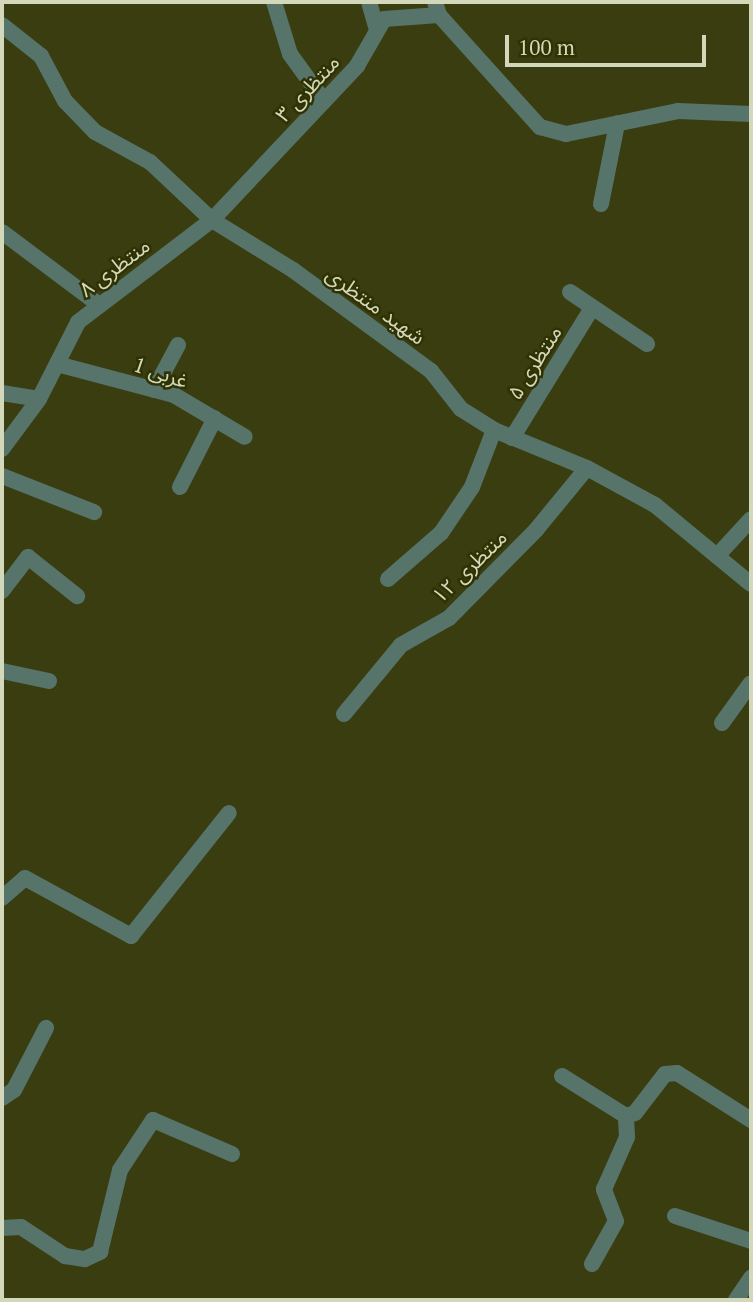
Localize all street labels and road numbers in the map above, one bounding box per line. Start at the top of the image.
street label: منتظری ۳ [270,49,344,127]
street label: منتظری ۸ [74,232,154,302]
street label: شهید منتظری [321,261,431,349]
street label: منتظری ۵ [501,320,567,404]
street label: غربی 1 [131,351,191,393]
street label: منتظری ۱۲ [426,524,512,608]

